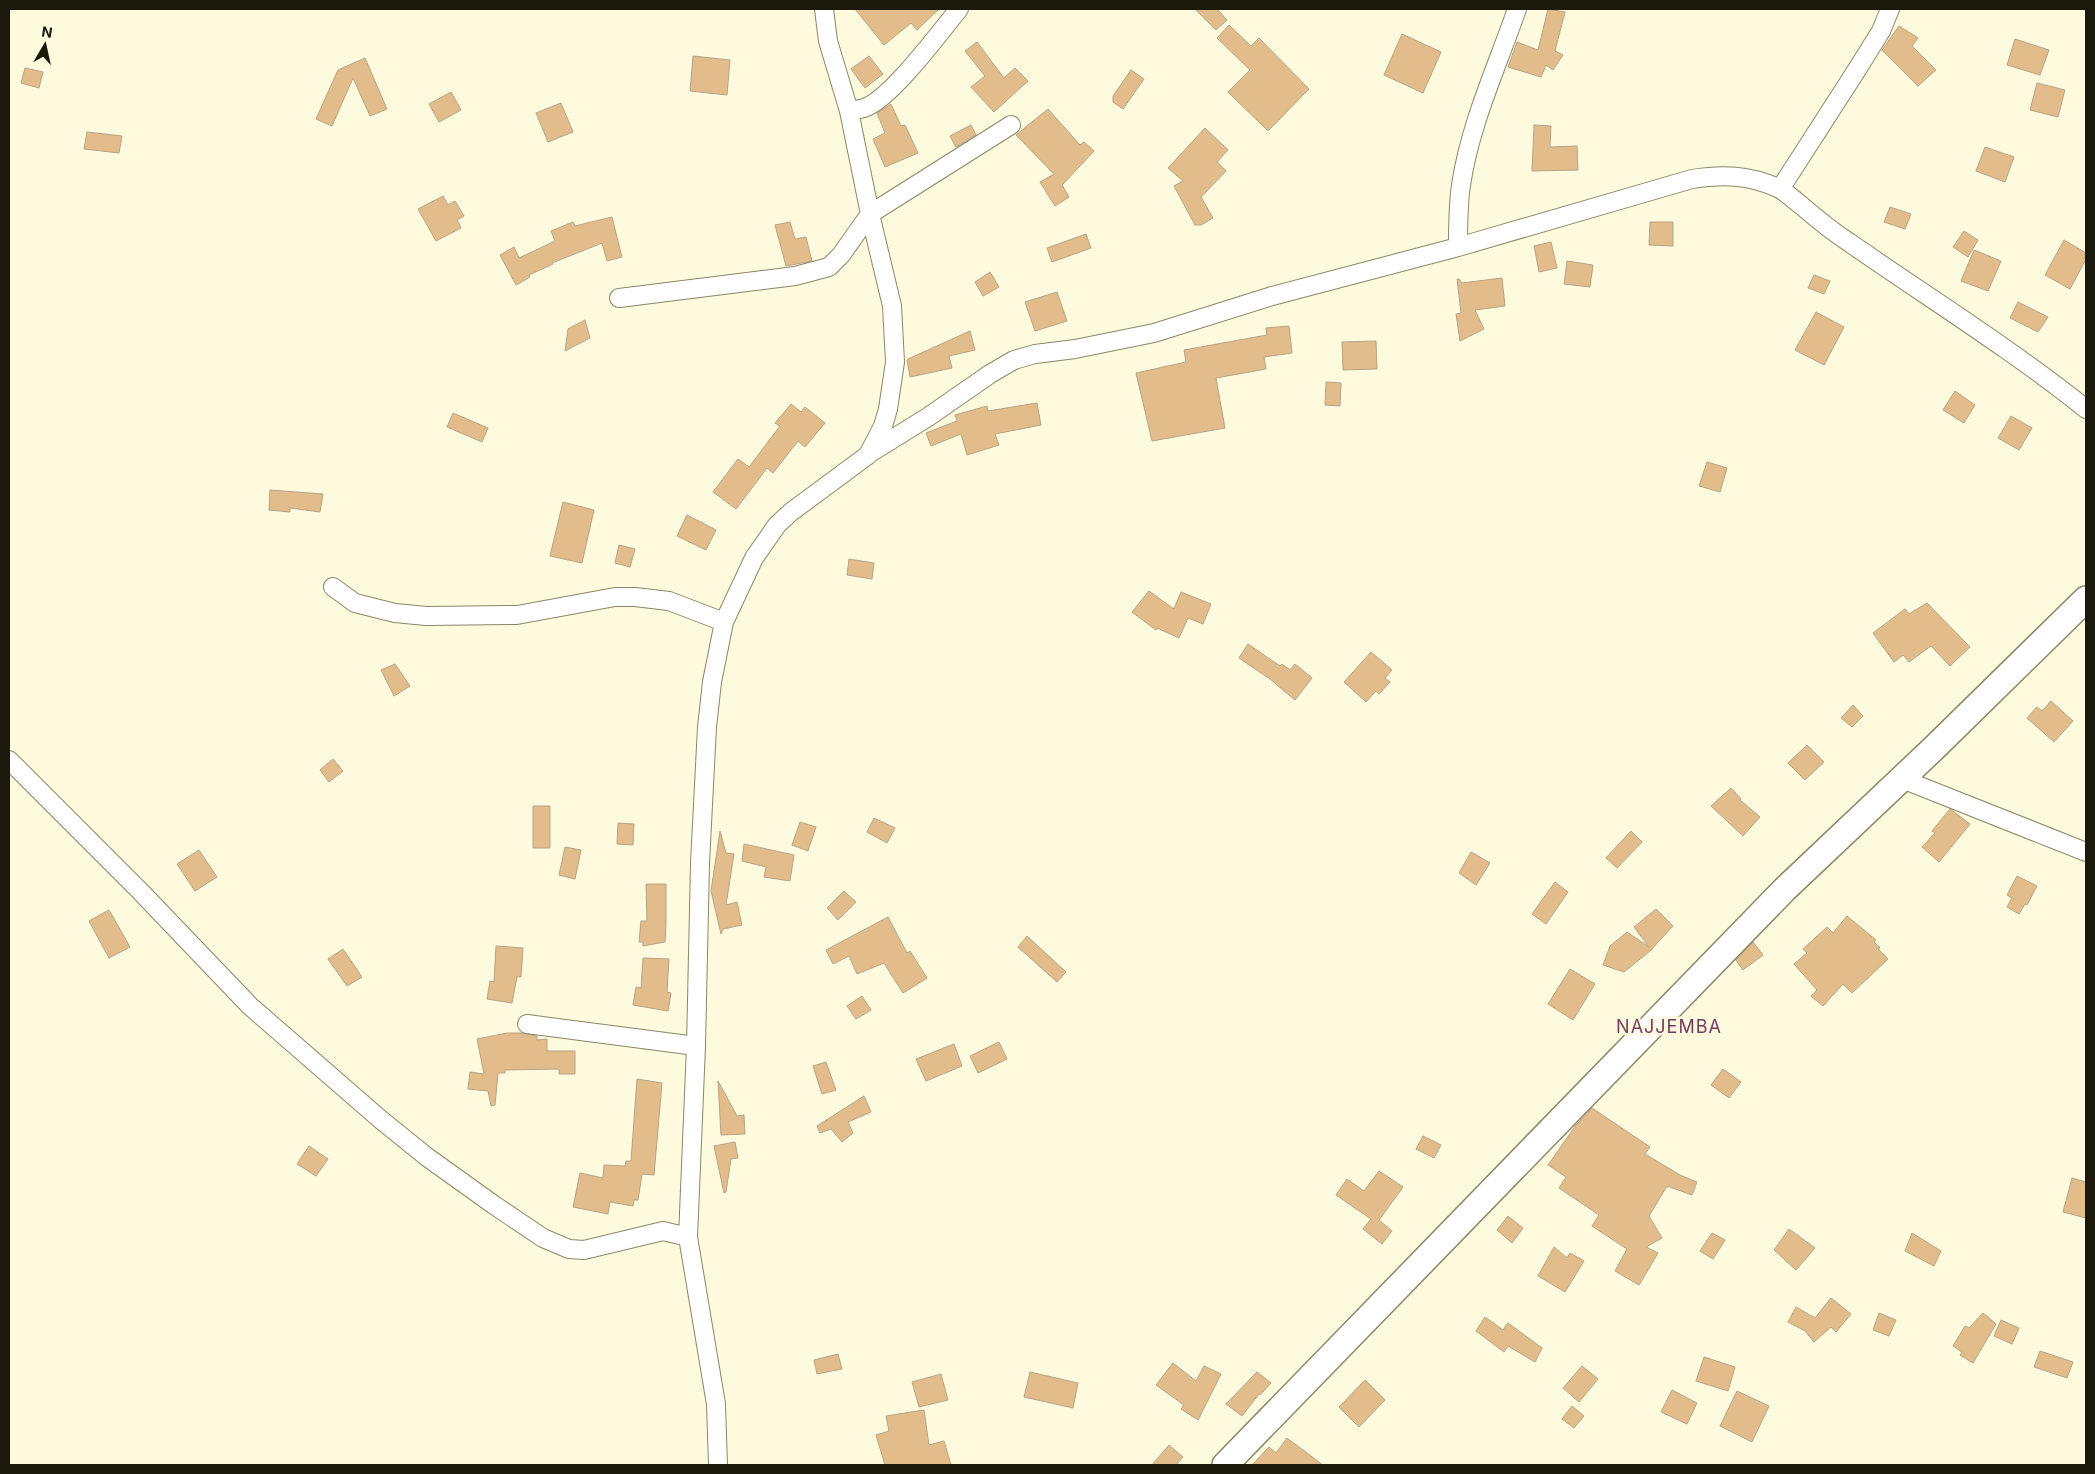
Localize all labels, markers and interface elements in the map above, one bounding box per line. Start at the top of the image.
north arrow [20,20,70,70]
text: N [41,22,54,41]
district label: NAJJEMBA [1616,1016,1722,1037]

